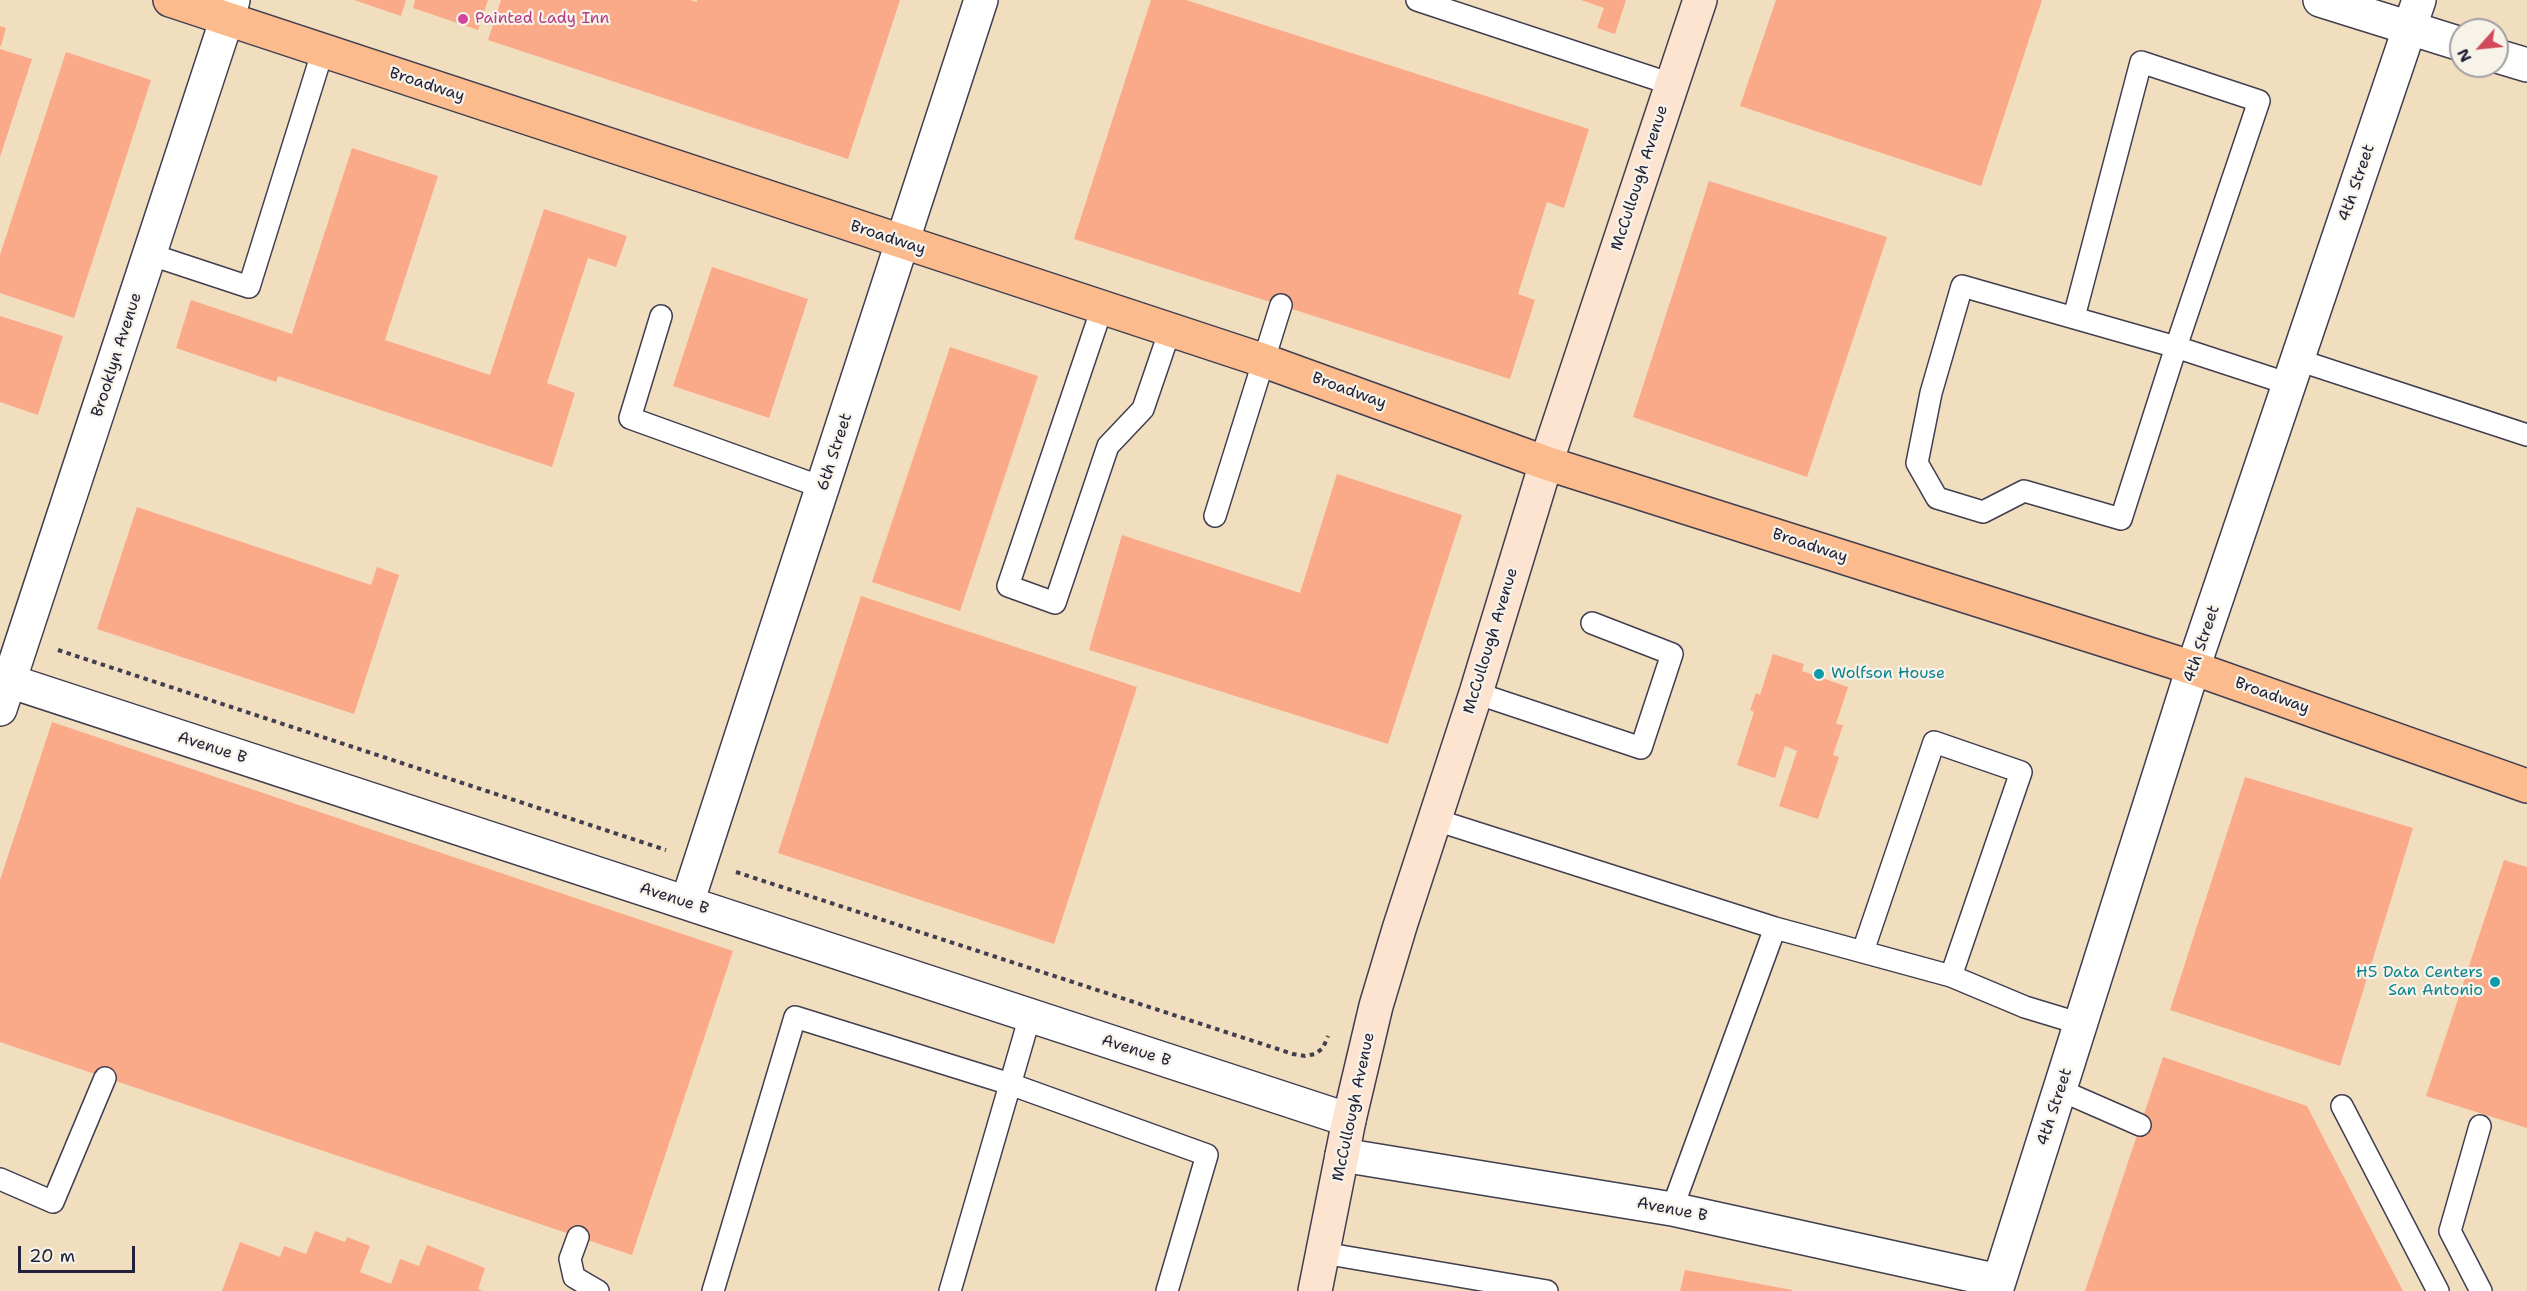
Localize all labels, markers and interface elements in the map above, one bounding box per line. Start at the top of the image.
place label: Painted Lady Inn [475,9,609,29]
marker: Painted Lady Inn [456,12,470,26]
north arrow [2449,18,2509,78]
text: N [2452,45,2477,66]
street label: Broadway [387,64,467,106]
street label: McCullough Avenue [1607,103,1673,253]
street label: 4th Street [2335,142,2379,224]
street label: Broadway [848,217,928,259]
street label: Brooklyn Avenue [88,290,146,420]
street label: Broadway [1309,369,1389,413]
street label: 6th Street [813,411,857,493]
street label: Broadway [1770,525,1850,567]
street label: McCullough Avenue [1460,566,1522,716]
street label: 4th Street [2180,603,2224,685]
place label: Wolfson House [1831,664,1945,684]
marker: Wolfson House [1812,667,1826,681]
street label: Broadway [2232,674,2312,718]
street label: Avenue B [175,728,249,768]
street label: Avenue B [637,879,711,919]
place label: H5 Data Centers San Antonio [2356,963,2483,1001]
marker: H5 Data Centers San Antonio [2488,975,2502,989]
street label: Avenue B [1099,1031,1173,1071]
street label: McCullough Avenue [1329,1031,1379,1183]
street label: 4th Street [2033,1066,2077,1148]
street label: Avenue B [1635,1194,1709,1226]
scale bar [21,1234,138,1272]
text: 20 m [29,1244,75,1268]

